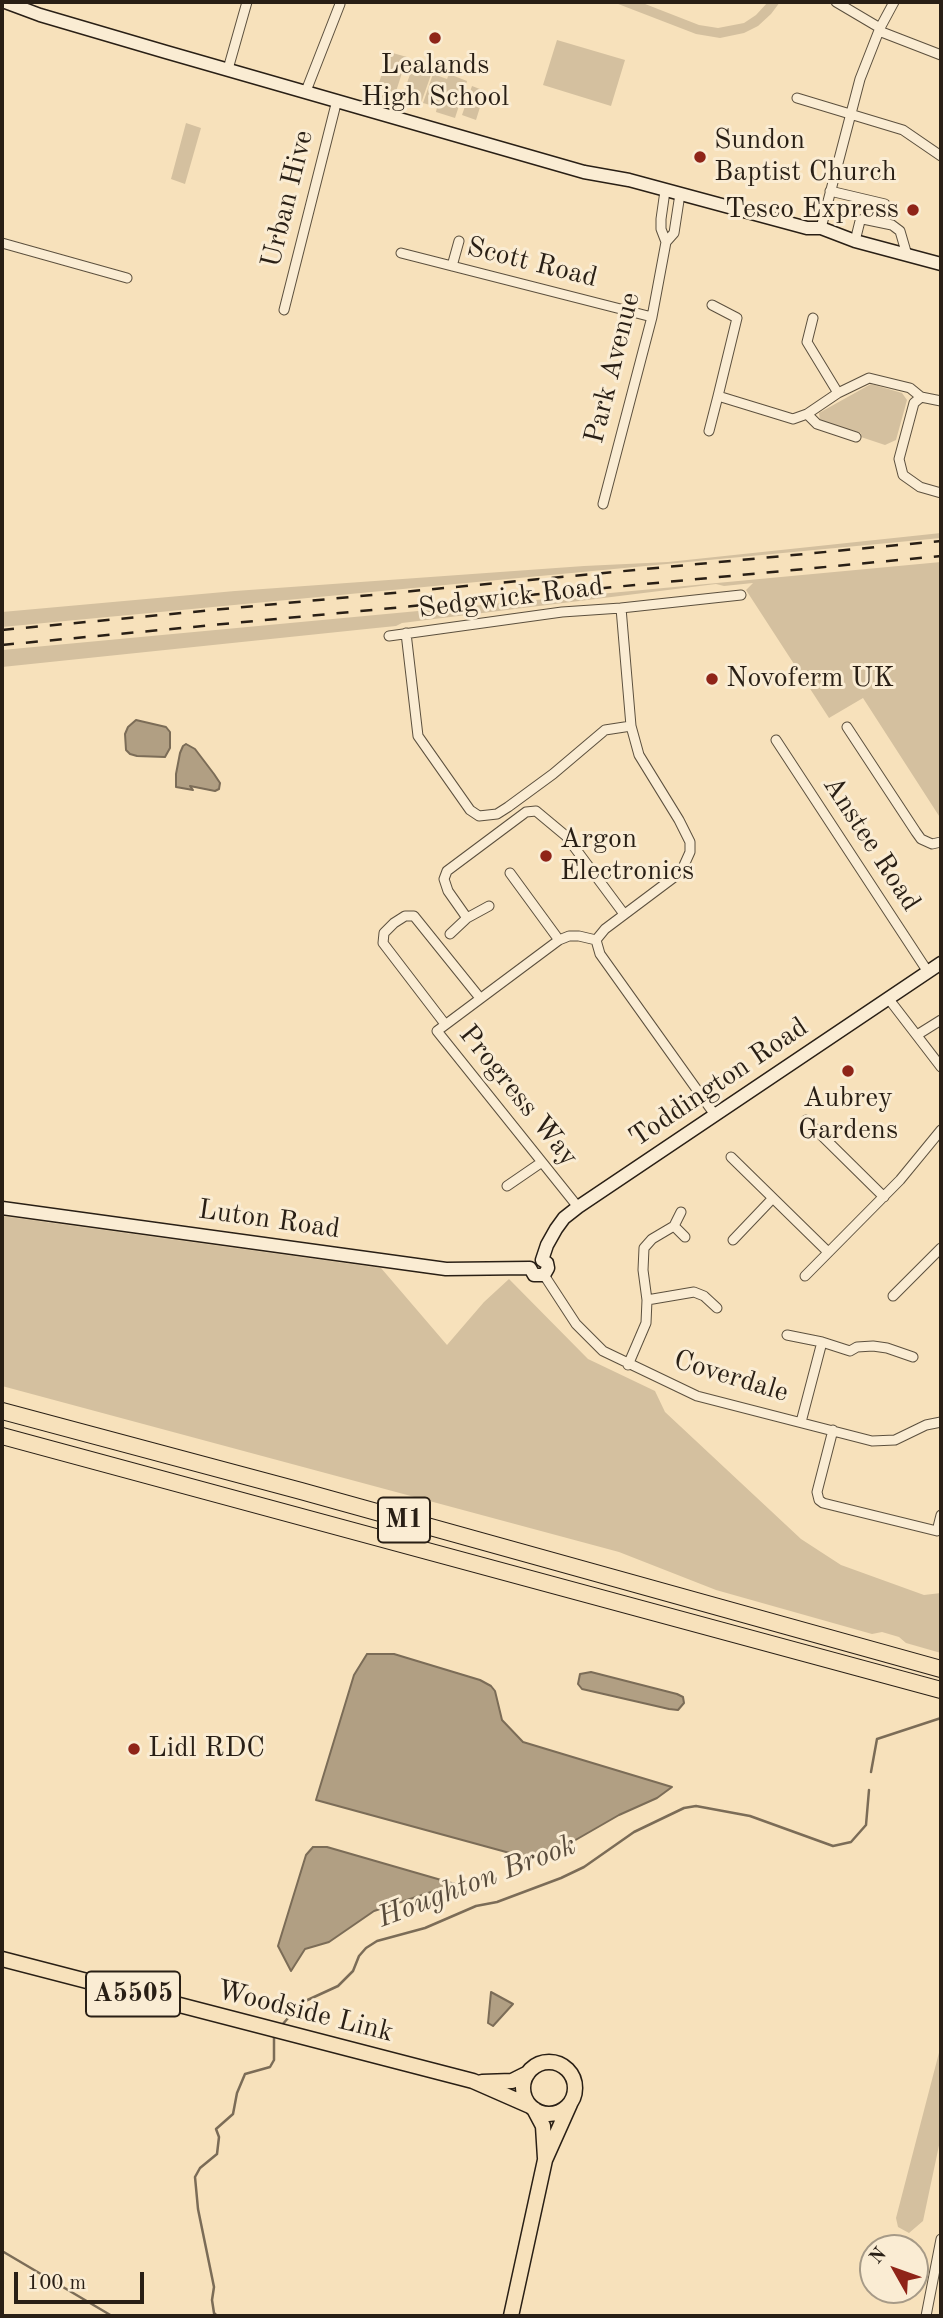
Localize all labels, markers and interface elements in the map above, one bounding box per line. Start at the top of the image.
marker: Lealands High School [427,30,443,46]
place label: Lealands High School [361,49,509,115]
place label: Sundon Baptist Church [714,124,897,190]
street label: Urban Hive [255,127,321,271]
marker: Sundon Baptist Church [692,149,708,165]
place label: Tesco Express [725,193,899,227]
marker: Tesco Express [905,202,921,218]
street label: Scott Road [463,231,601,295]
street label: Park Avenue [578,289,648,447]
street label: Sedgwick Road [417,570,605,626]
place label: Novoferm UK [726,662,894,696]
marker: Novoferm UK [704,671,720,687]
street label: Anstee Road [815,770,927,918]
place label: Argon Electronics [560,823,694,889]
marker: Argon Electronics [538,848,554,864]
street label: Toddington Road [623,1011,815,1155]
street label: Progress Way [451,1019,585,1173]
marker: Aubrey Gardens [840,1063,856,1079]
place label: Aubrey Gardens [798,1082,898,1148]
street label: Luton Road [196,1193,342,1247]
street label: Coverdale [670,1344,792,1410]
road number: M1 [378,1498,430,1542]
place label: Lidl RDC [148,1732,265,1766]
marker: Lidl RDC [126,1741,142,1757]
water label: Houghton Brook [373,1828,581,1936]
road number: A5505 [86,1971,180,2016]
street label: Woodside Link [213,1974,397,2050]
north arrow [859,2234,929,2304]
text: N [867,2245,891,2268]
scale bar [18,2258,147,2302]
text: 100 m [27,2273,86,2294]

